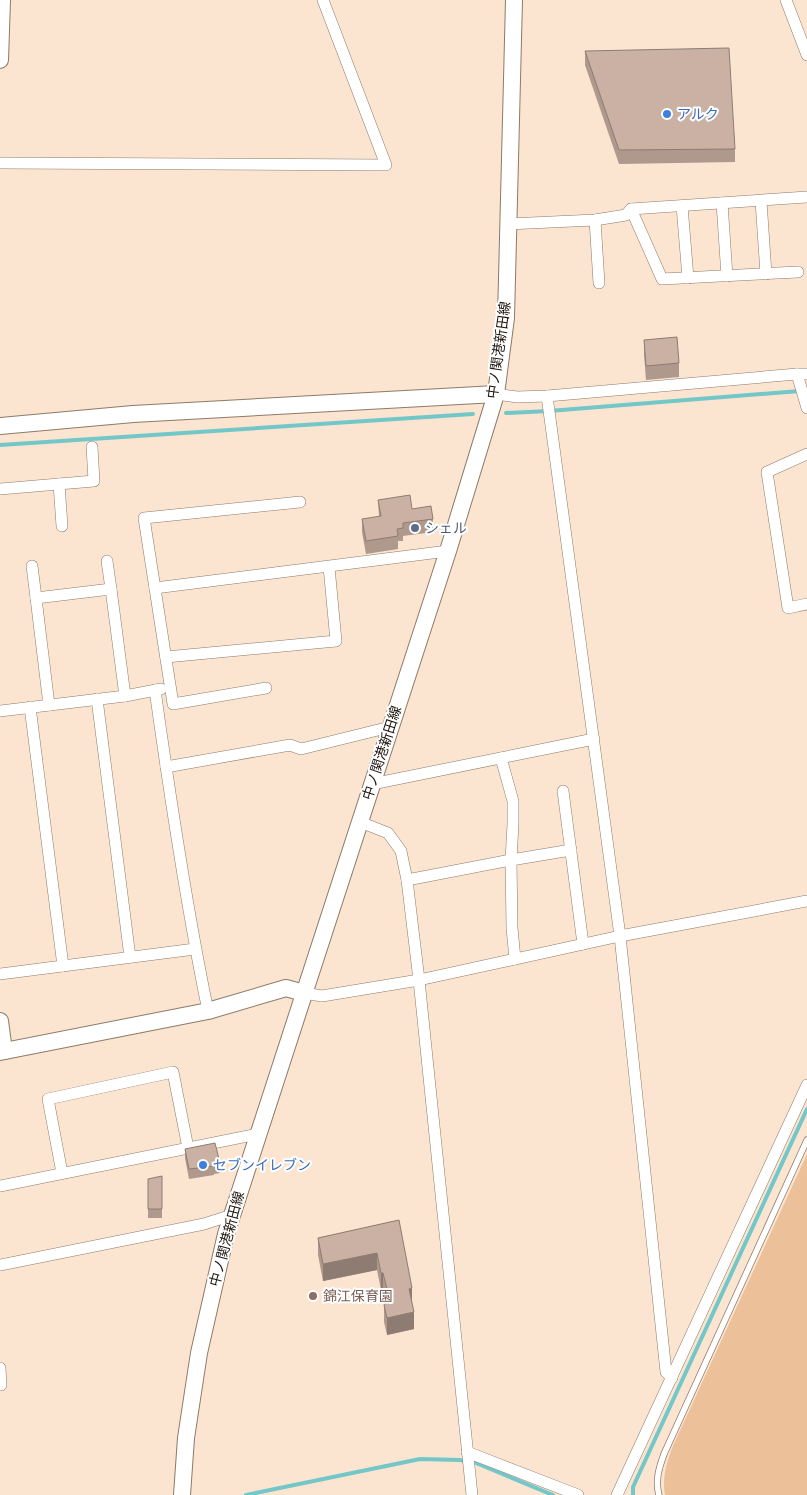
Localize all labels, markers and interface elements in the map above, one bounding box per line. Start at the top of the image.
place label: アルク [677,106,719,123]
marker: アルク [661,108,673,120]
street label: 中ノ関港新田線 [484,300,514,400]
place label: シェル [425,520,467,537]
marker: シェル [409,522,421,534]
street label: 中ノ関港新田線 [359,704,405,802]
place label: セブンイレブン [213,1157,311,1174]
marker: セブンイレブン [197,1159,209,1171]
street label: 中ノ関港新田線 [206,1189,248,1289]
place label: 錦江保育園 [323,1288,393,1305]
marker: 錦江保育園 [307,1290,319,1302]

